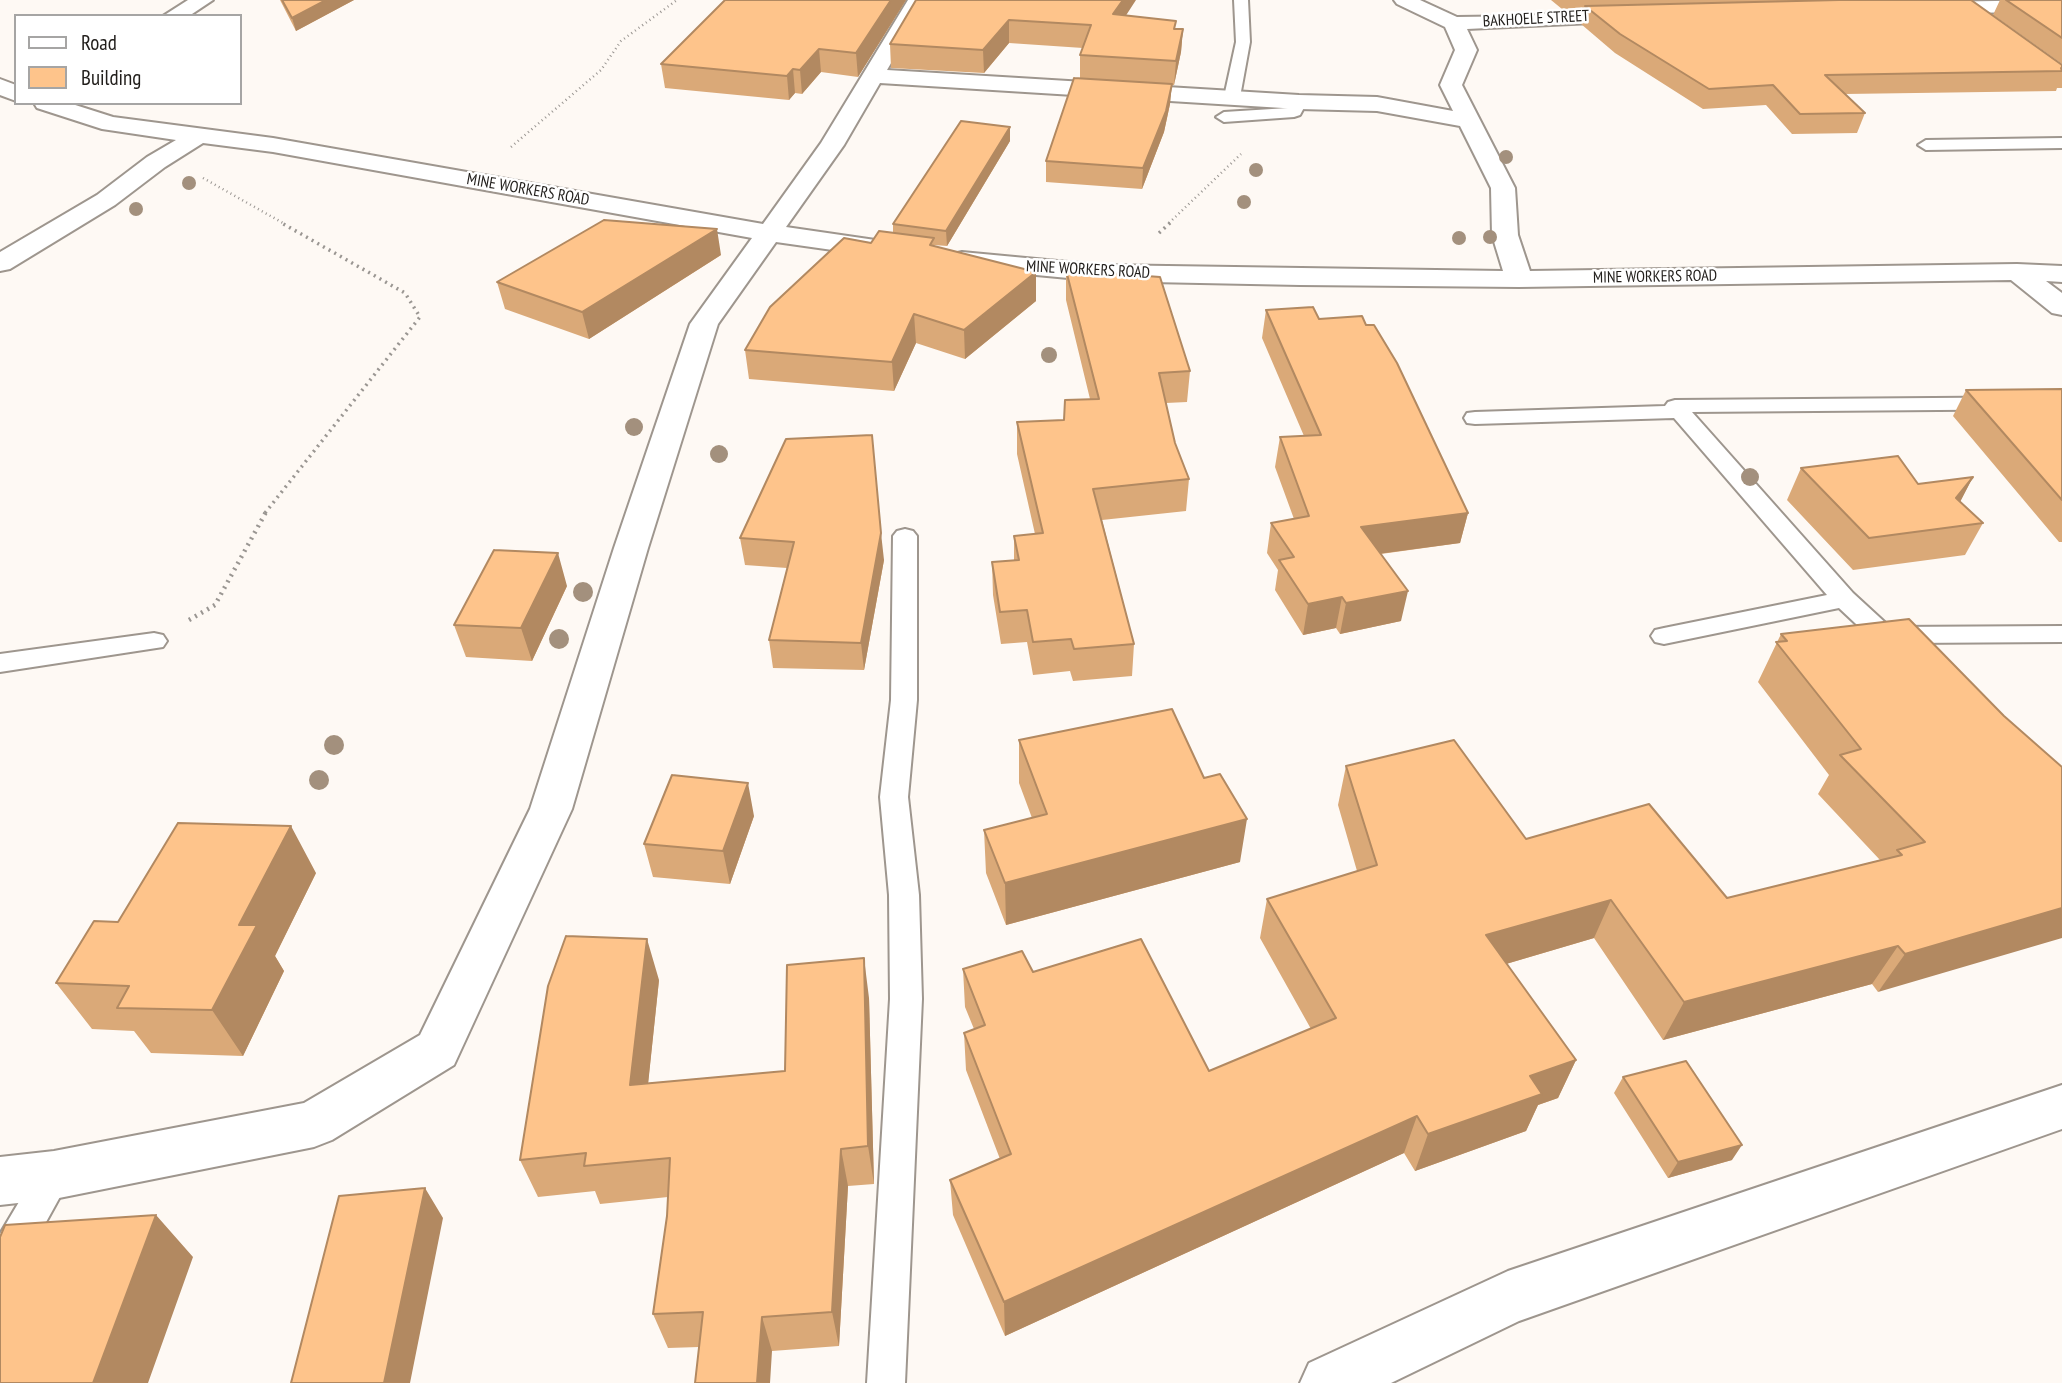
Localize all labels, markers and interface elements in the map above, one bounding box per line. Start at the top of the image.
street label: BAKHOELE STREET [1482,7,1590,31]
legend [14,14,242,105]
text: Road [81,29,117,56]
text: Building [81,64,141,91]
street label: MINE WORKERS ROAD [465,170,591,210]
street label: MINE WORKERS ROAD [1026,257,1150,283]
street label: MINE WORKERS ROAD [1593,266,1717,288]

